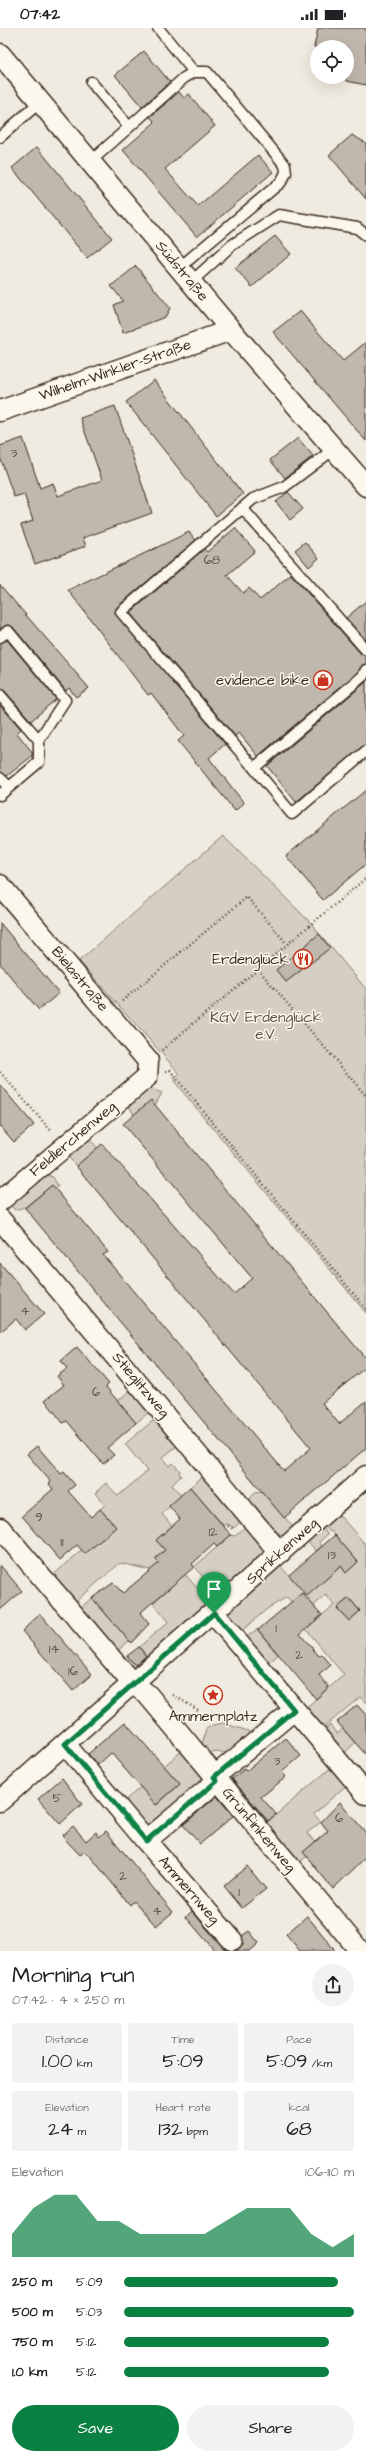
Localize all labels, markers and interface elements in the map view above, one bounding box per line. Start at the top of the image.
text: 07:42 [20,4,60,25]
map controls [310,40,354,84]
button: locate [310,40,354,84]
street label: Südstraße [150,236,214,306]
street label: Wilhelm-Winkler-Straße [36,334,194,406]
house number: 3 [11,444,18,462]
house number: 68 [204,551,221,569]
shop icon: evidence bike [312,669,334,691]
place label: evidence bike [216,670,309,691]
street label: Bielastraße [46,942,114,1016]
restaurant icon: Erdenglück [292,948,314,970]
place label: Erdenglück [212,949,289,971]
park label: KGV Erdenglück e.V. [210,1007,322,1045]
street label: Feldlerchenweg [25,1096,122,1182]
house number: 4 [21,1302,30,1320]
street label: Stieglitzweg [107,1348,175,1423]
house number: 6 [92,1383,100,1401]
house number: 9 [35,1508,43,1526]
street label: Sprikkenweg [241,1513,324,1590]
house number: 12 [208,1523,218,1541]
house number: 11 [60,1533,64,1551]
house number: 13 [328,1546,337,1564]
pin [197,1572,231,1613]
icon: arrive [203,1578,225,1600]
house number: 1 [275,1619,277,1637]
house number: 14 [49,1640,59,1658]
house number: 2 [295,1646,303,1664]
house number: 16 [68,1662,78,1680]
place icon: Ammernplatz [202,1684,224,1706]
place label: Ammernplatz [169,1706,258,1727]
house number: 3 [274,1752,281,1770]
street label: Grünfinkenweg [216,1783,301,1878]
house number: 5 [52,1789,62,1807]
house number: 6 [335,1809,343,1827]
street label: Ammernweg [152,1851,225,1930]
house number: 2 [119,1867,127,1885]
house number: 1 [238,1883,240,1901]
house number: 4 [153,1902,162,1920]
text: Morning run [12,1960,135,1991]
button: share [312,1964,354,2006]
text: 07:42 · 4 × 250 m [12,1991,124,2009]
text: Distance [46,2032,88,2047]
text: Time [171,2032,195,2047]
text: Pace [286,2032,312,2047]
text: 1.00 [42,2047,72,2075]
text: 5:09 [162,2047,204,2075]
text: 5:09 [266,2047,307,2075]
text: km [72,2056,92,2071]
text: /km [307,2056,332,2071]
text: Elevation [45,2100,89,2115]
text: Heart rate [155,2100,211,2115]
text: kcal [288,2100,310,2115]
text: 24 [48,2115,73,2143]
text: 132 [158,2115,182,2143]
text: 68 [286,2115,312,2143]
text: m [73,2124,86,2139]
text: bpm [182,2124,208,2139]
text: Elevation [12,2163,63,2181]
text: 106–110 m [305,2163,354,2181]
text: 250 m [12,2273,52,2291]
text: 5:09 [76,2273,103,2291]
text: 500 m [12,2303,53,2321]
text: 5:03 [76,2303,102,2321]
text: 750 m [12,2333,53,2351]
text: 5:12 [76,2333,96,2351]
text: 1.0 km [12,2363,47,2381]
text: 5:12 [76,2363,96,2381]
button: Save [12,2405,179,2451]
button: Share [187,2405,354,2451]

